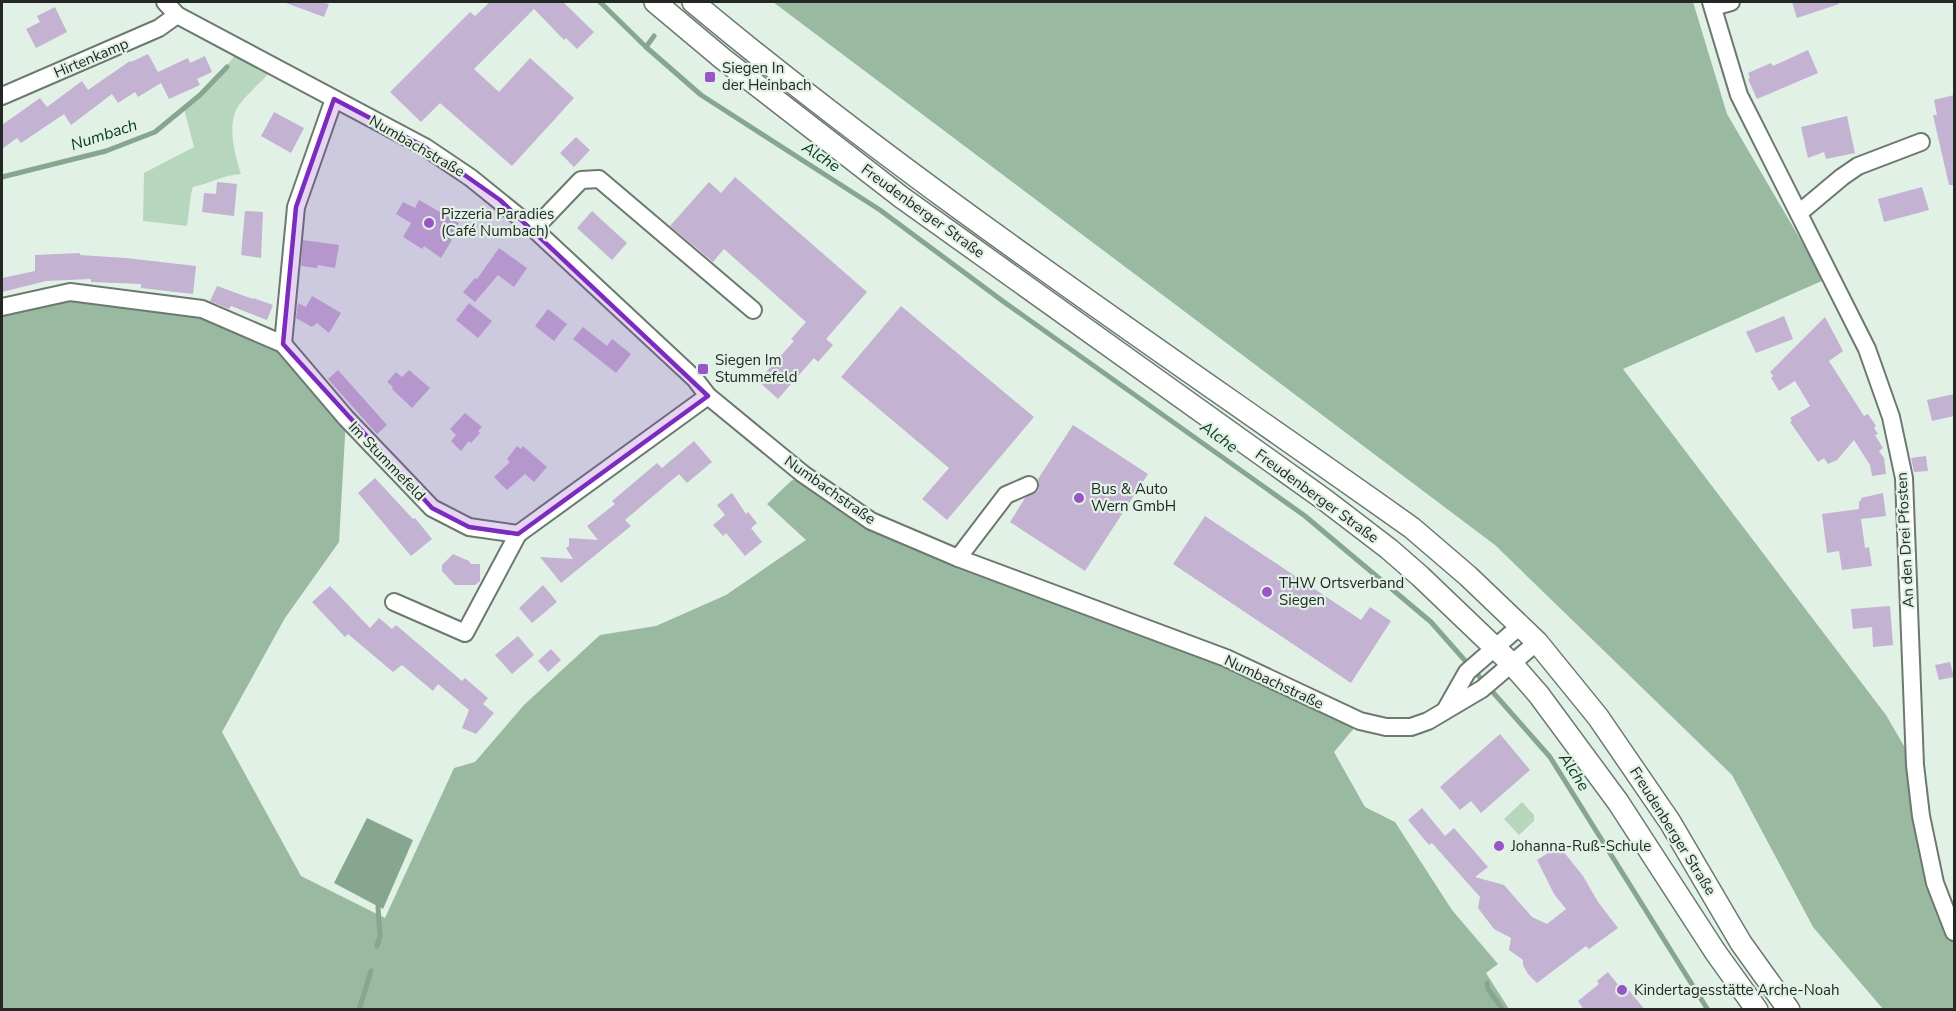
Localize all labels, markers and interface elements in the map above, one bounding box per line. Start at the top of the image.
street label: Hirtenkamp [51,33,132,83]
place label: Siegen In der Heinbach [722,58,812,95]
marker: Siegen In der Heinbach [703,70,717,84]
street label: Numbachstraße [366,110,469,182]
water label: Numbach [68,114,140,156]
water label: Alche [797,136,845,178]
street label: Freudenberger Straße [857,159,989,263]
place label: Pizzeria Paradies (Café Numbach) [441,204,554,241]
marker: Pizzeria Paradies (Café Numbach) [422,216,436,230]
place label: Siegen Im Stummefeld [715,350,797,387]
marker: Siegen Im Stummefeld [696,362,710,376]
water label: Alche [1195,415,1243,458]
street label: Im Stummefeld [344,417,430,505]
street label: Freudenberger Straße [1251,444,1383,548]
street label: Numbachstraße [780,451,880,529]
street label: An den Drei Pfosten [1891,472,1919,608]
place label: Bus & Auto Wern GmbH [1091,479,1176,516]
marker: Bus & Auto Wern GmbH [1072,491,1086,505]
place label: THW Ortsverband Siegen [1279,573,1404,610]
marker: THW Ortsverband Siegen [1260,585,1274,599]
street label: Numbachstraße [1221,650,1327,714]
water label: Alche [1553,748,1595,796]
street label: Freudenberger Straße [1625,763,1721,899]
place label: Johanna-Ruß-Schule [1510,836,1651,856]
marker: Johanna-Ruß-Schule [1492,839,1506,853]
place label: Kindertagesstätte Arche-Noah [1634,980,1840,1000]
marker: Kindertagesstätte Arche-Noah [1615,983,1629,997]

